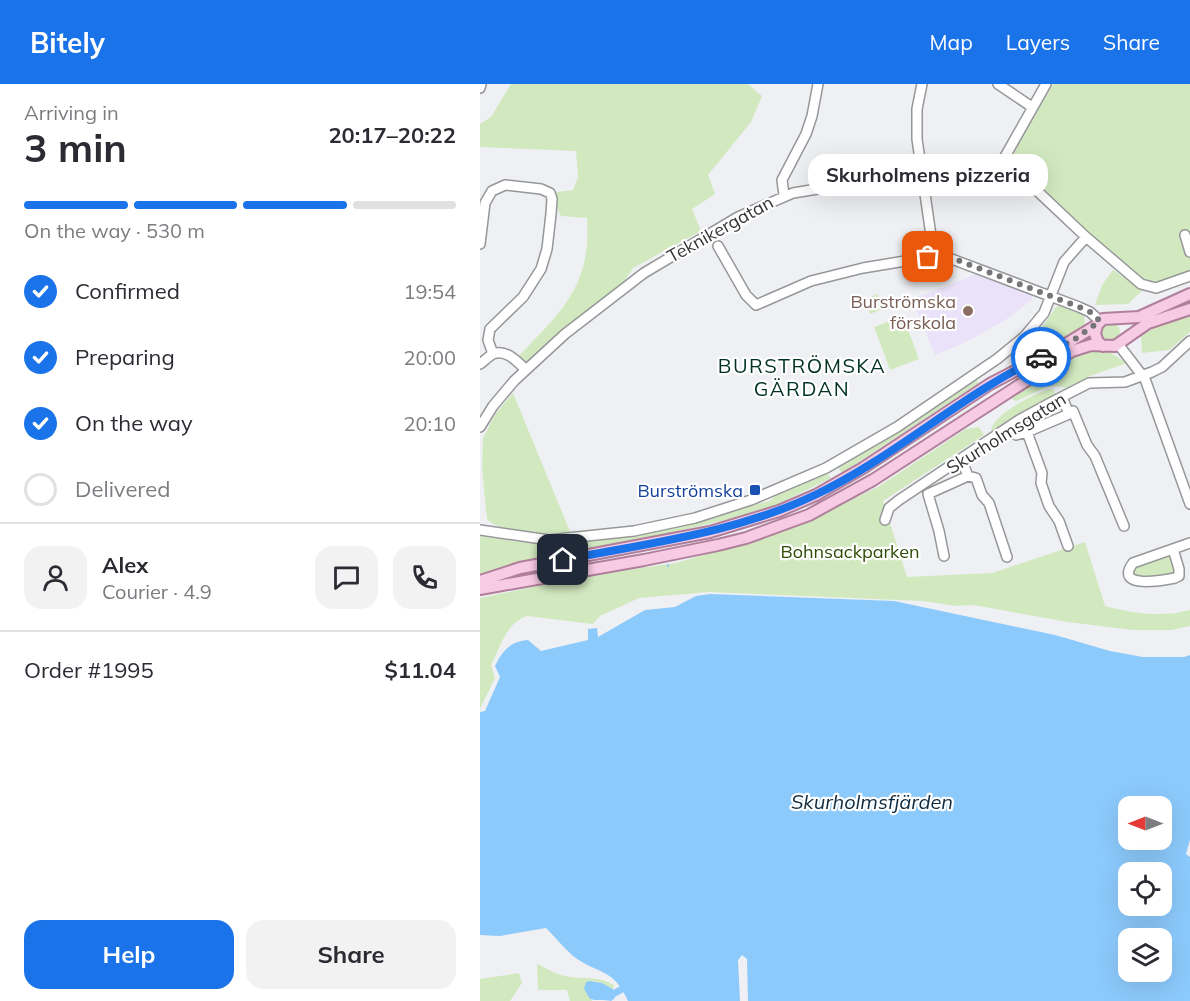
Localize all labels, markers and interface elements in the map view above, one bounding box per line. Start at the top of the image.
text: Bitely [30,25,105,60]
text: Map [930,29,973,55]
text: Layers [1006,29,1070,55]
text: Share [1103,29,1160,55]
text: Arriving in [24,100,119,125]
text: 20:17–20:22 [328,121,456,149]
text: 3 min [24,123,127,172]
callout: Skurholmens pizzeria [808,155,1048,197]
text: Skurholmens pizzeria [826,162,1030,187]
street label: Teknikergatan [663,190,777,268]
text: On the way · 530 m [24,218,205,243]
pin [902,231,953,282]
icon: bag [911,240,944,273]
icon: check [24,275,57,308]
text: Confirmed [75,277,180,305]
text: 19:54 [403,279,456,304]
place label: Burströmska förskola [850,290,956,334]
marker: Burströmska förskola [961,304,975,318]
courier [1011,327,1071,387]
icon: check [24,341,57,374]
icon: car [1025,341,1058,374]
text: Preparing [75,343,175,371]
text: 20:00 [403,345,456,370]
district label: BURSTRÖMSKA GÄRDAN [718,353,886,401]
street label: Skurholmsgatan [942,387,1070,479]
icon: check [24,407,57,440]
text: On the way [75,409,193,437]
text: 20:10 [403,411,456,436]
text: Delivered [75,475,170,503]
place label: Burströmska [637,479,743,502]
marker: Burströmska [748,483,762,497]
pin [537,534,588,585]
park label: Bohnsackparken [780,540,920,563]
icon: home [546,543,579,576]
button: person [24,546,87,609]
button: chat [315,546,378,609]
button: phone [393,546,456,609]
text: Alex [102,551,148,579]
text: Courier · 4.9 [102,579,212,604]
text: Order #1995 [24,656,154,684]
text: $11.04 [385,656,456,684]
water label: Skurholmsfjärden [791,789,953,814]
north arrow [1118,796,1172,850]
map controls [1118,796,1172,982]
button: locate [1118,862,1172,916]
button: Help [24,920,234,989]
button: Share [246,920,456,989]
button: layers [1118,928,1172,982]

